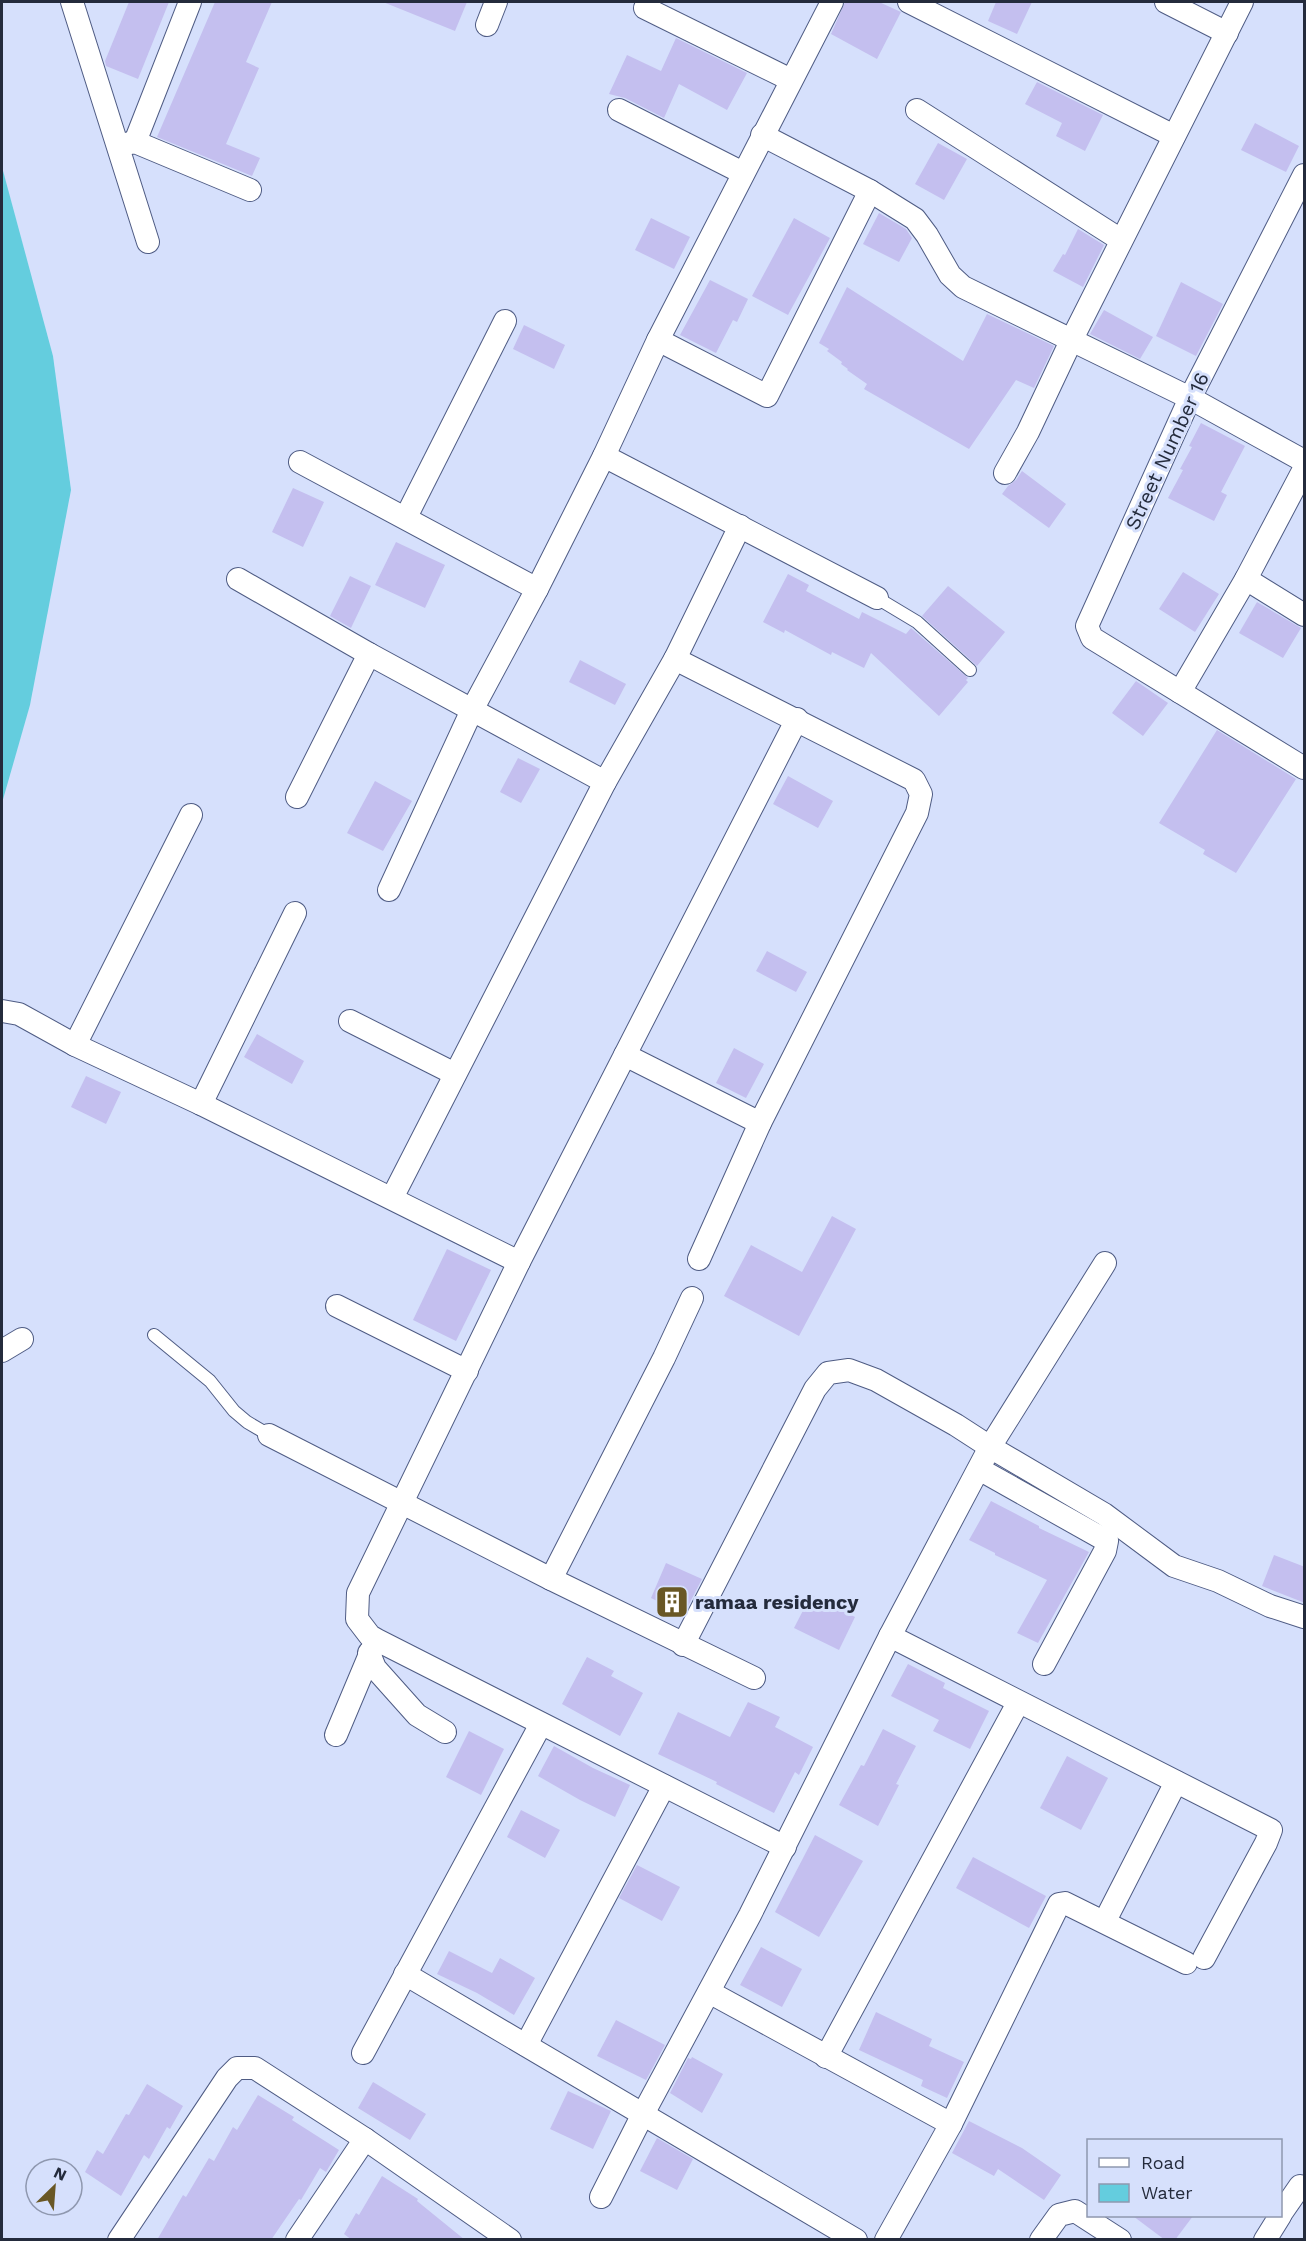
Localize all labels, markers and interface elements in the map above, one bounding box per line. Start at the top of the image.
street label: Street Number 16 [1120,368,1214,534]
building icon: ramaa residency [654,1584,690,1620]
place label: ramaa residency [695,1590,859,1614]
legend [1087,2139,1282,2217]
text: Road [1141,2152,1185,2173]
north arrow [24,2157,84,2217]
text: N [51,2163,70,2185]
text: Water [1141,2182,1193,2203]

